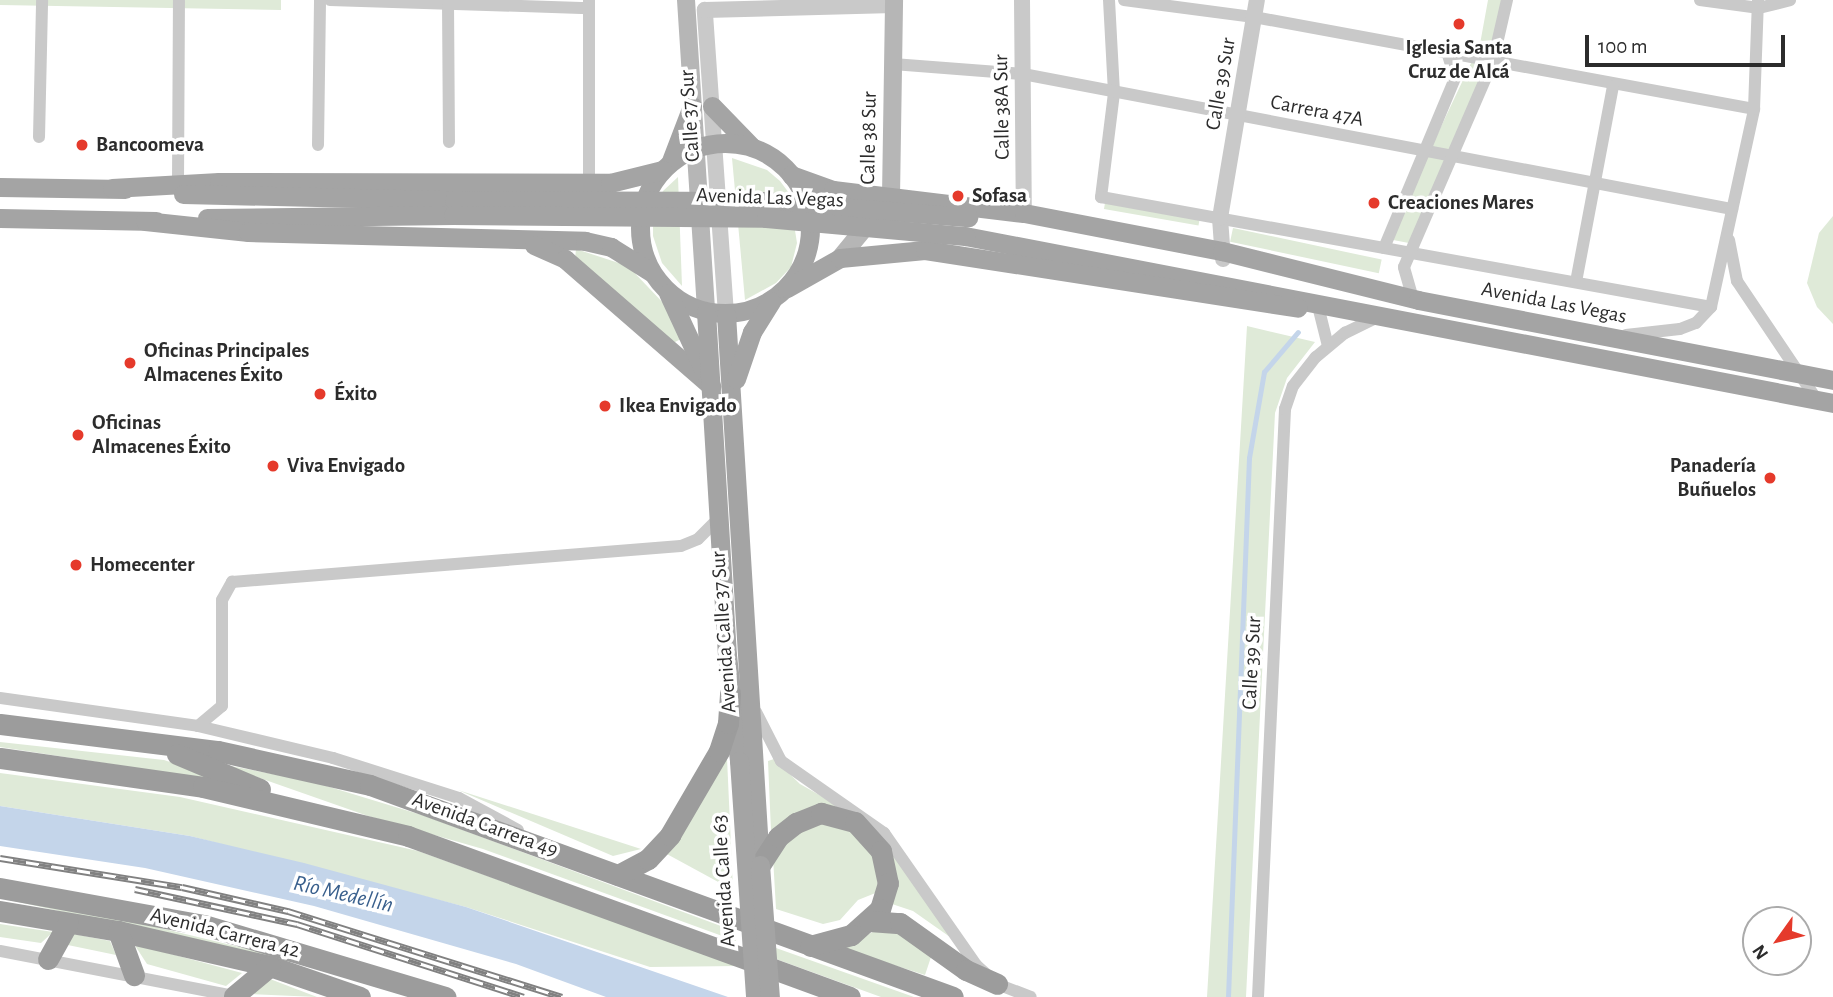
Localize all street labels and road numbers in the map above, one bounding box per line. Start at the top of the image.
street label: Calle 39 Sur [1200,36,1242,132]
street label: Calle 38A Sur [988,54,1016,160]
street label: Calle 37 Sur [674,69,706,163]
street label: Carrera 47A [1268,90,1366,132]
street label: Calle 38 Sur [856,91,882,185]
street label: Avenida Las Vegas [696,183,844,213]
street label: Avenida Las Vegas [1479,277,1629,329]
street label: Avenida Calle 37 Sur [706,550,742,714]
street label: Calle 39 Sur [1237,616,1267,710]
street label: Avenida Carrera 49 [409,787,561,863]
street label: Avenida Calle 63 [707,814,741,948]
street label: Avenida Carrera 42 [148,902,302,964]

